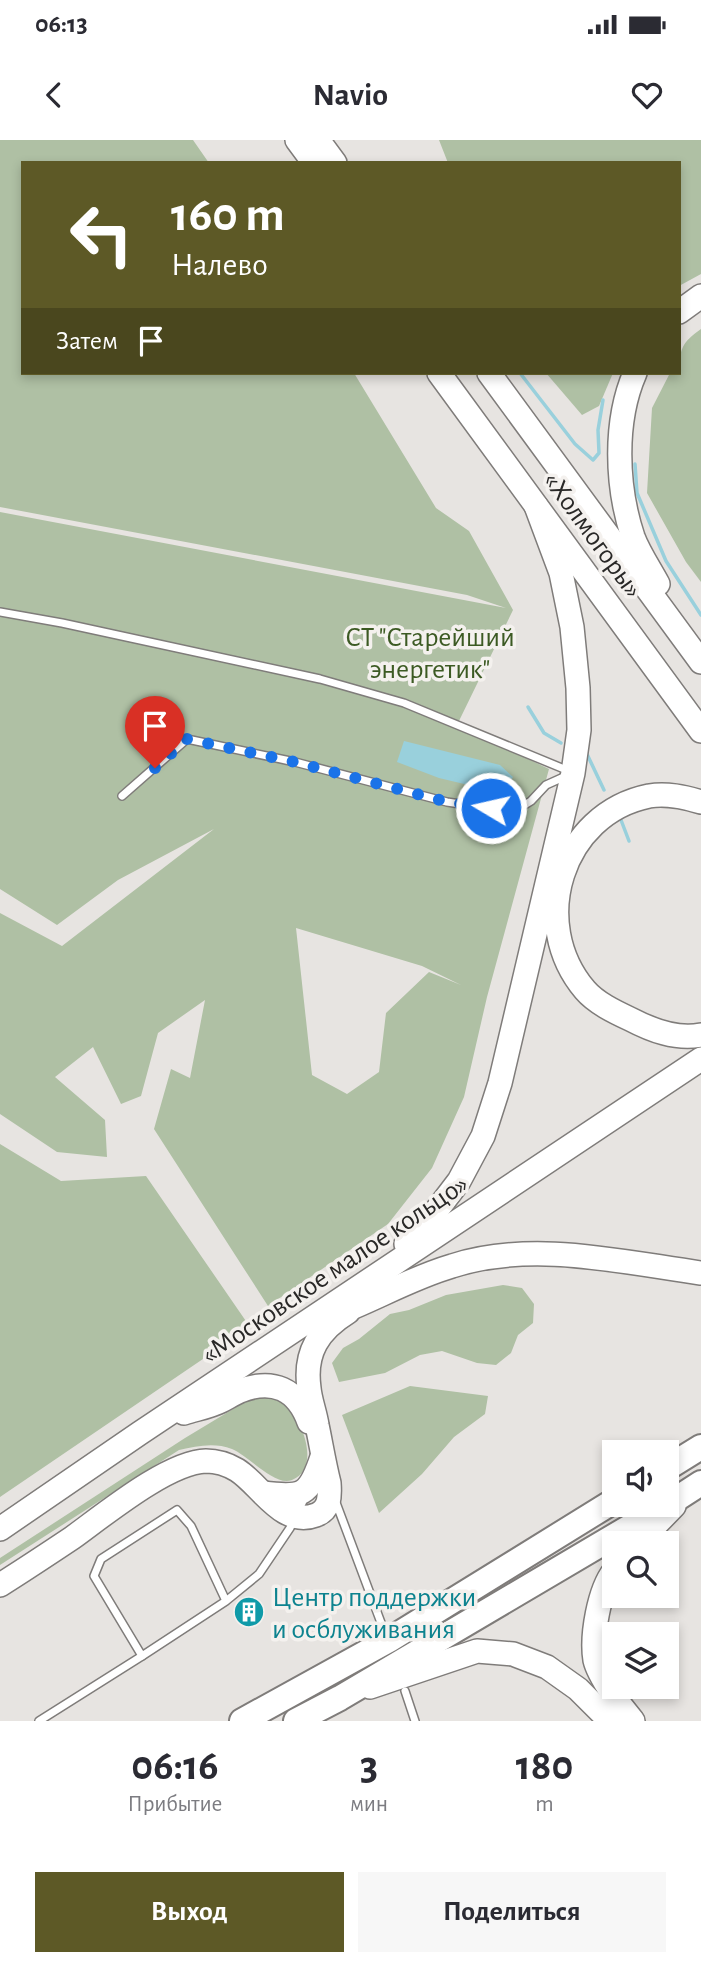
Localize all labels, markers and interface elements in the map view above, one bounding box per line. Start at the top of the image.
text: 06:13 [35,11,88,37]
icon: back [35,76,73,114]
icon: heart [628,76,666,114]
text: Navio [313,79,388,111]
icon: left [56,189,147,280]
text: 160 m [171,191,285,240]
text: Налево [171,249,268,281]
icon: arrive [132,322,170,360]
text: Затем [56,328,118,354]
street label: «Холмогоры» [537,467,647,604]
park label: СТ "Старейший энергетик" [345,624,515,684]
pin [125,696,185,768]
icon: arrive [136,707,174,745]
position arrow [454,771,528,845]
street label: «Московское малое кольцо» [197,1170,474,1369]
map controls [602,1440,679,1699]
button: sound [602,1440,679,1517]
button: search [602,1531,679,1608]
place label: Центр поддержки и осблуживания [272,1584,476,1644]
building icon: Центр поддержки и осблуживания [232,1595,266,1629]
button: layers [602,1622,679,1699]
text: 06:16 [131,1745,219,1787]
text: 3 [360,1745,378,1787]
text: 180 [516,1745,573,1787]
text: Прибытие [128,1793,222,1816]
text: мин [350,1793,388,1816]
text: m [535,1793,554,1816]
button: Выход [35,1872,344,1952]
button: Поделиться [358,1872,666,1952]

